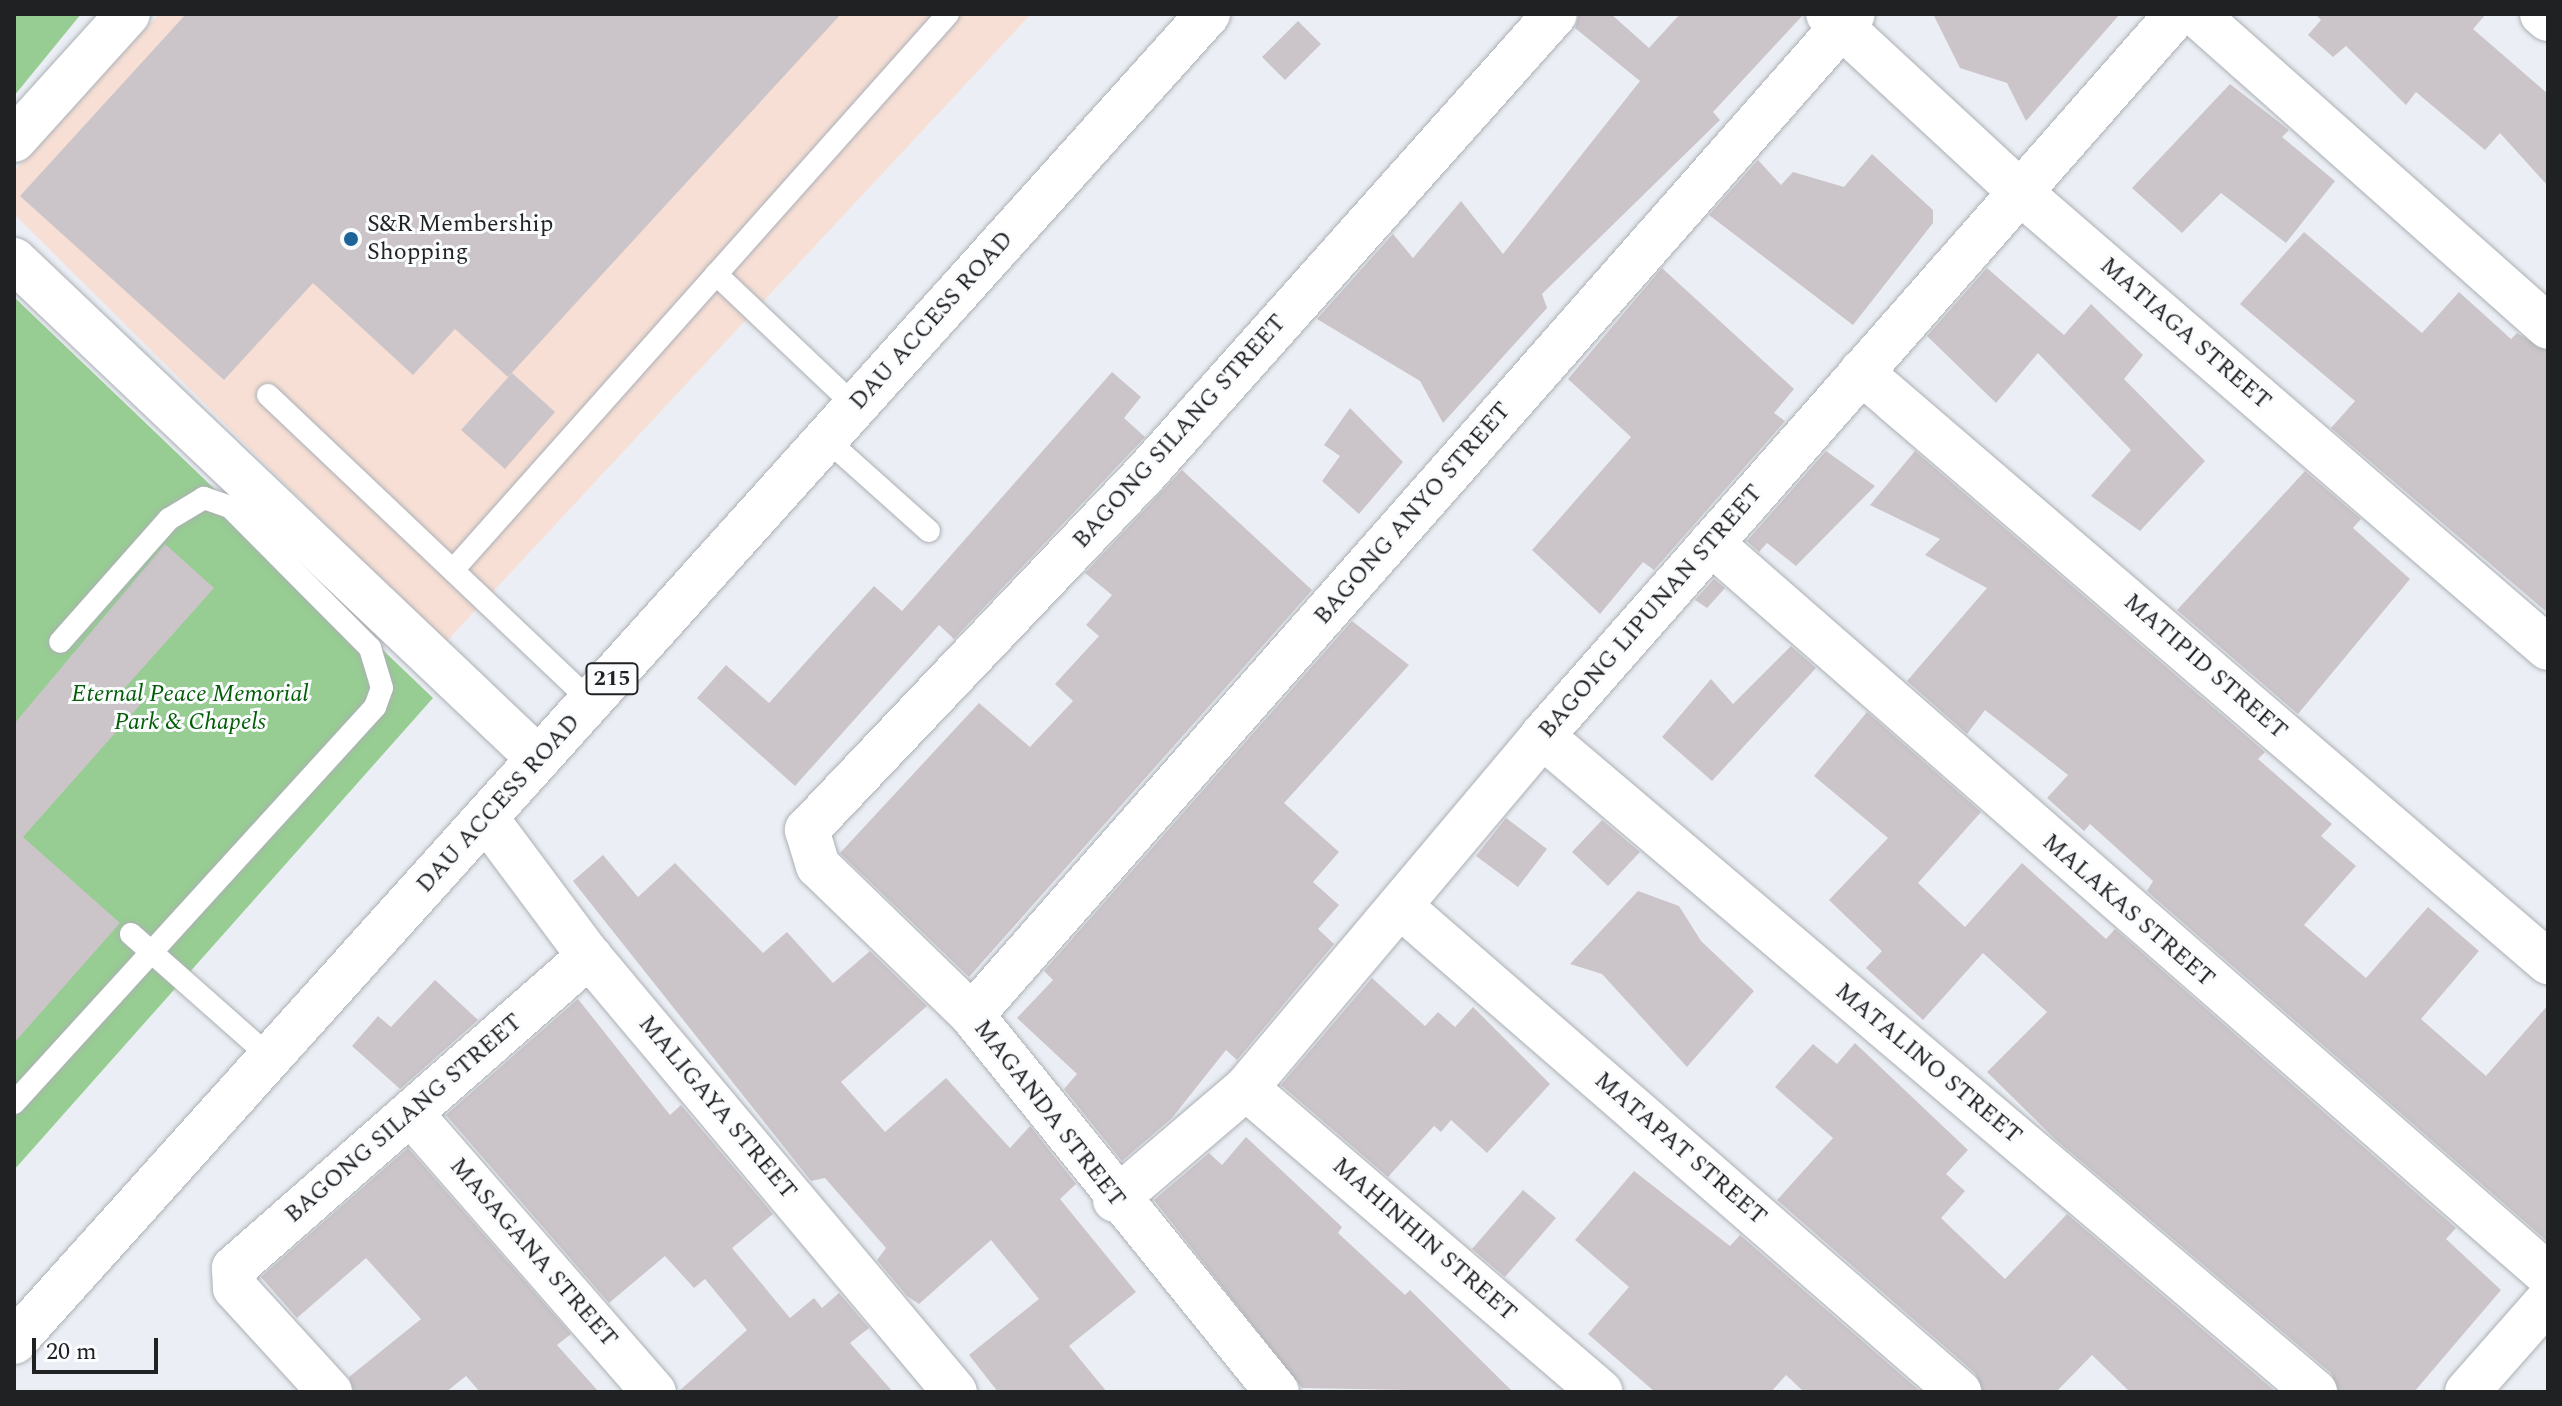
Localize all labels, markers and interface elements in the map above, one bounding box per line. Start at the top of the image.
place label: S&R Membership Shopping [367,211,553,267]
street label: DAU ACCESS ROAD [844,226,1020,416]
marker: S&R Membership Shopping [342,230,360,248]
street label: MATIAGA STREET [2094,252,2276,416]
street label: BAGONG SILANG STREET [1067,309,1293,555]
street label: BAGONG ANYO STREET [1309,397,1517,631]
street label: BAGONG LIPUNAN STREET [1533,479,1769,745]
street label: MATIPID STREET [2117,588,2293,746]
road number: 215 [584,661,640,697]
park label: Eternal Peace Memorial Park & Chapels [71,681,309,737]
street label: DAU ACCESS ROAD [411,709,587,899]
street label: MALAKAS STREET [2036,828,2220,994]
street label: MATALINO STREET [1829,977,2027,1151]
street label: BAGONG SILANG STREET [280,1008,528,1230]
street label: MALIGAYA STREET [632,1010,802,1206]
street label: MAGANDA STREET [967,1015,1131,1213]
street label: MATAPAT STREET [1588,1066,1772,1232]
street label: MASAGANA STREET [443,1152,623,1354]
street label: MAHINHIN STREET [1326,1152,1522,1328]
scale bar [36,1322,162,1372]
text: 20 m [46,1334,97,1370]

